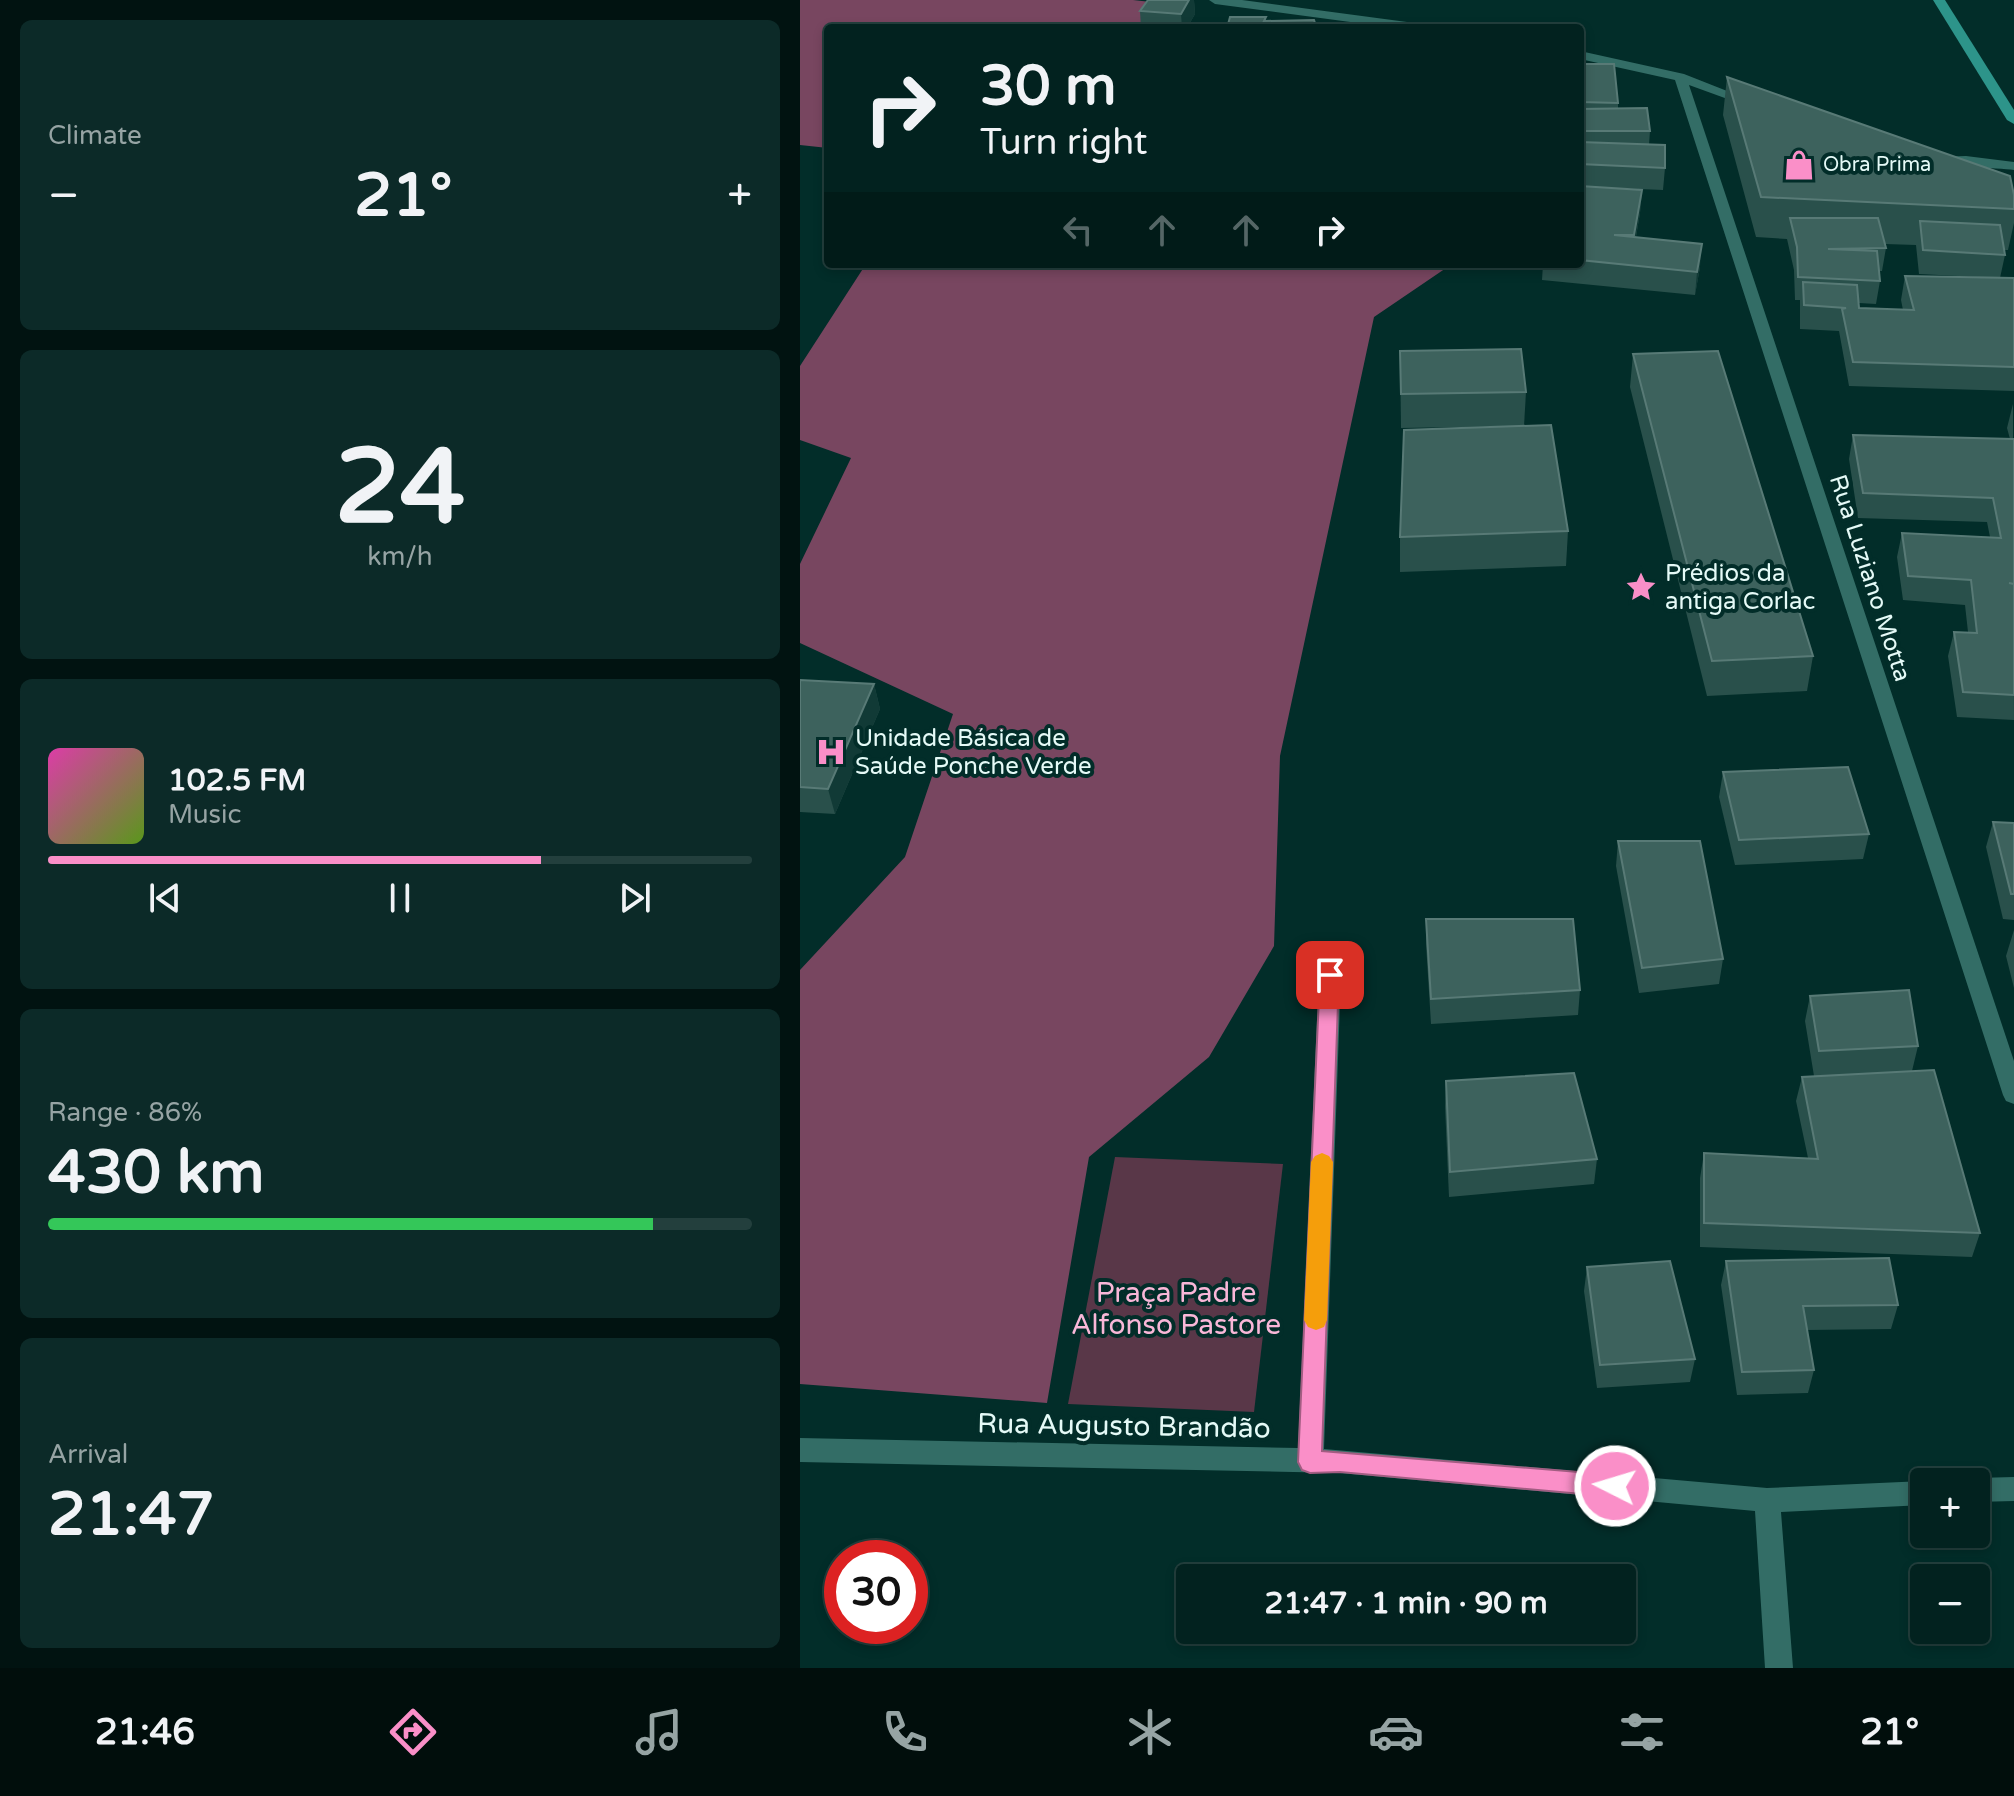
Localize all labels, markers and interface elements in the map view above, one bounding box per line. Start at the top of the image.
text: 30 m [980,53,1116,120]
icon: right [848,56,952,160]
text: Climate [48,120,142,151]
text: Turn right [980,121,1147,164]
shop icon: Obra Prima [1782,148,1816,182]
place label: Obra Prima [1823,153,1931,177]
text: 21° [354,160,452,232]
text: − [48,170,79,223]
text: + [727,170,752,223]
icon: left [1056,208,1100,252]
icon: ahead [1140,208,1184,252]
icon: ahead [1224,208,1268,252]
icon: right [1308,208,1352,252]
text: 24 [335,426,465,551]
street label: Rua Luziano Motta [1823,471,1917,685]
text: km/h [367,541,433,572]
place label: Prédios da antiga Corlac [1665,559,1815,616]
place icon: Prédios da antiga Corlac [1624,570,1658,604]
place label: Unidade Básica de Saúde Ponche Verde [855,724,1091,781]
hospital icon: Unidade Básica de Saúde Ponche Verde [814,735,848,769]
text: 102.5 FM [168,762,306,799]
text: Music [168,799,241,830]
icon: previous [143,876,187,920]
icon: pause [378,876,422,920]
icon: next [613,876,657,920]
pin [1296,941,1364,1009]
icon: arrive [1308,953,1352,997]
text: Range · 86% [48,1097,202,1128]
text: 430 km [48,1137,264,1209]
park label: Praça Padre Alfonso Pastore [1071,1276,1281,1342]
street label: Rua Augusto Brandão [977,1406,1271,1446]
text: Arrival [48,1439,128,1470]
position arrow [1573,1444,1657,1528]
map controls [1910,1468,1990,1644]
button: + [1910,1468,1990,1548]
text: 21:47 [48,1479,214,1551]
speed limit sign: 30 [824,1540,928,1644]
button: − [1910,1564,1990,1644]
text: 21:47 · 1 min · 90 m [1265,1585,1547,1622]
icon: directions [385,1704,441,1760]
icon: music [631,1704,687,1760]
icon: phone [877,1704,933,1760]
icon: climate [1122,1704,1178,1760]
icon: car [1368,1704,1424,1760]
icon: filters [1614,1704,1670,1760]
text: 21:46 [95,1711,195,1754]
text: 21° [1860,1711,1919,1754]

